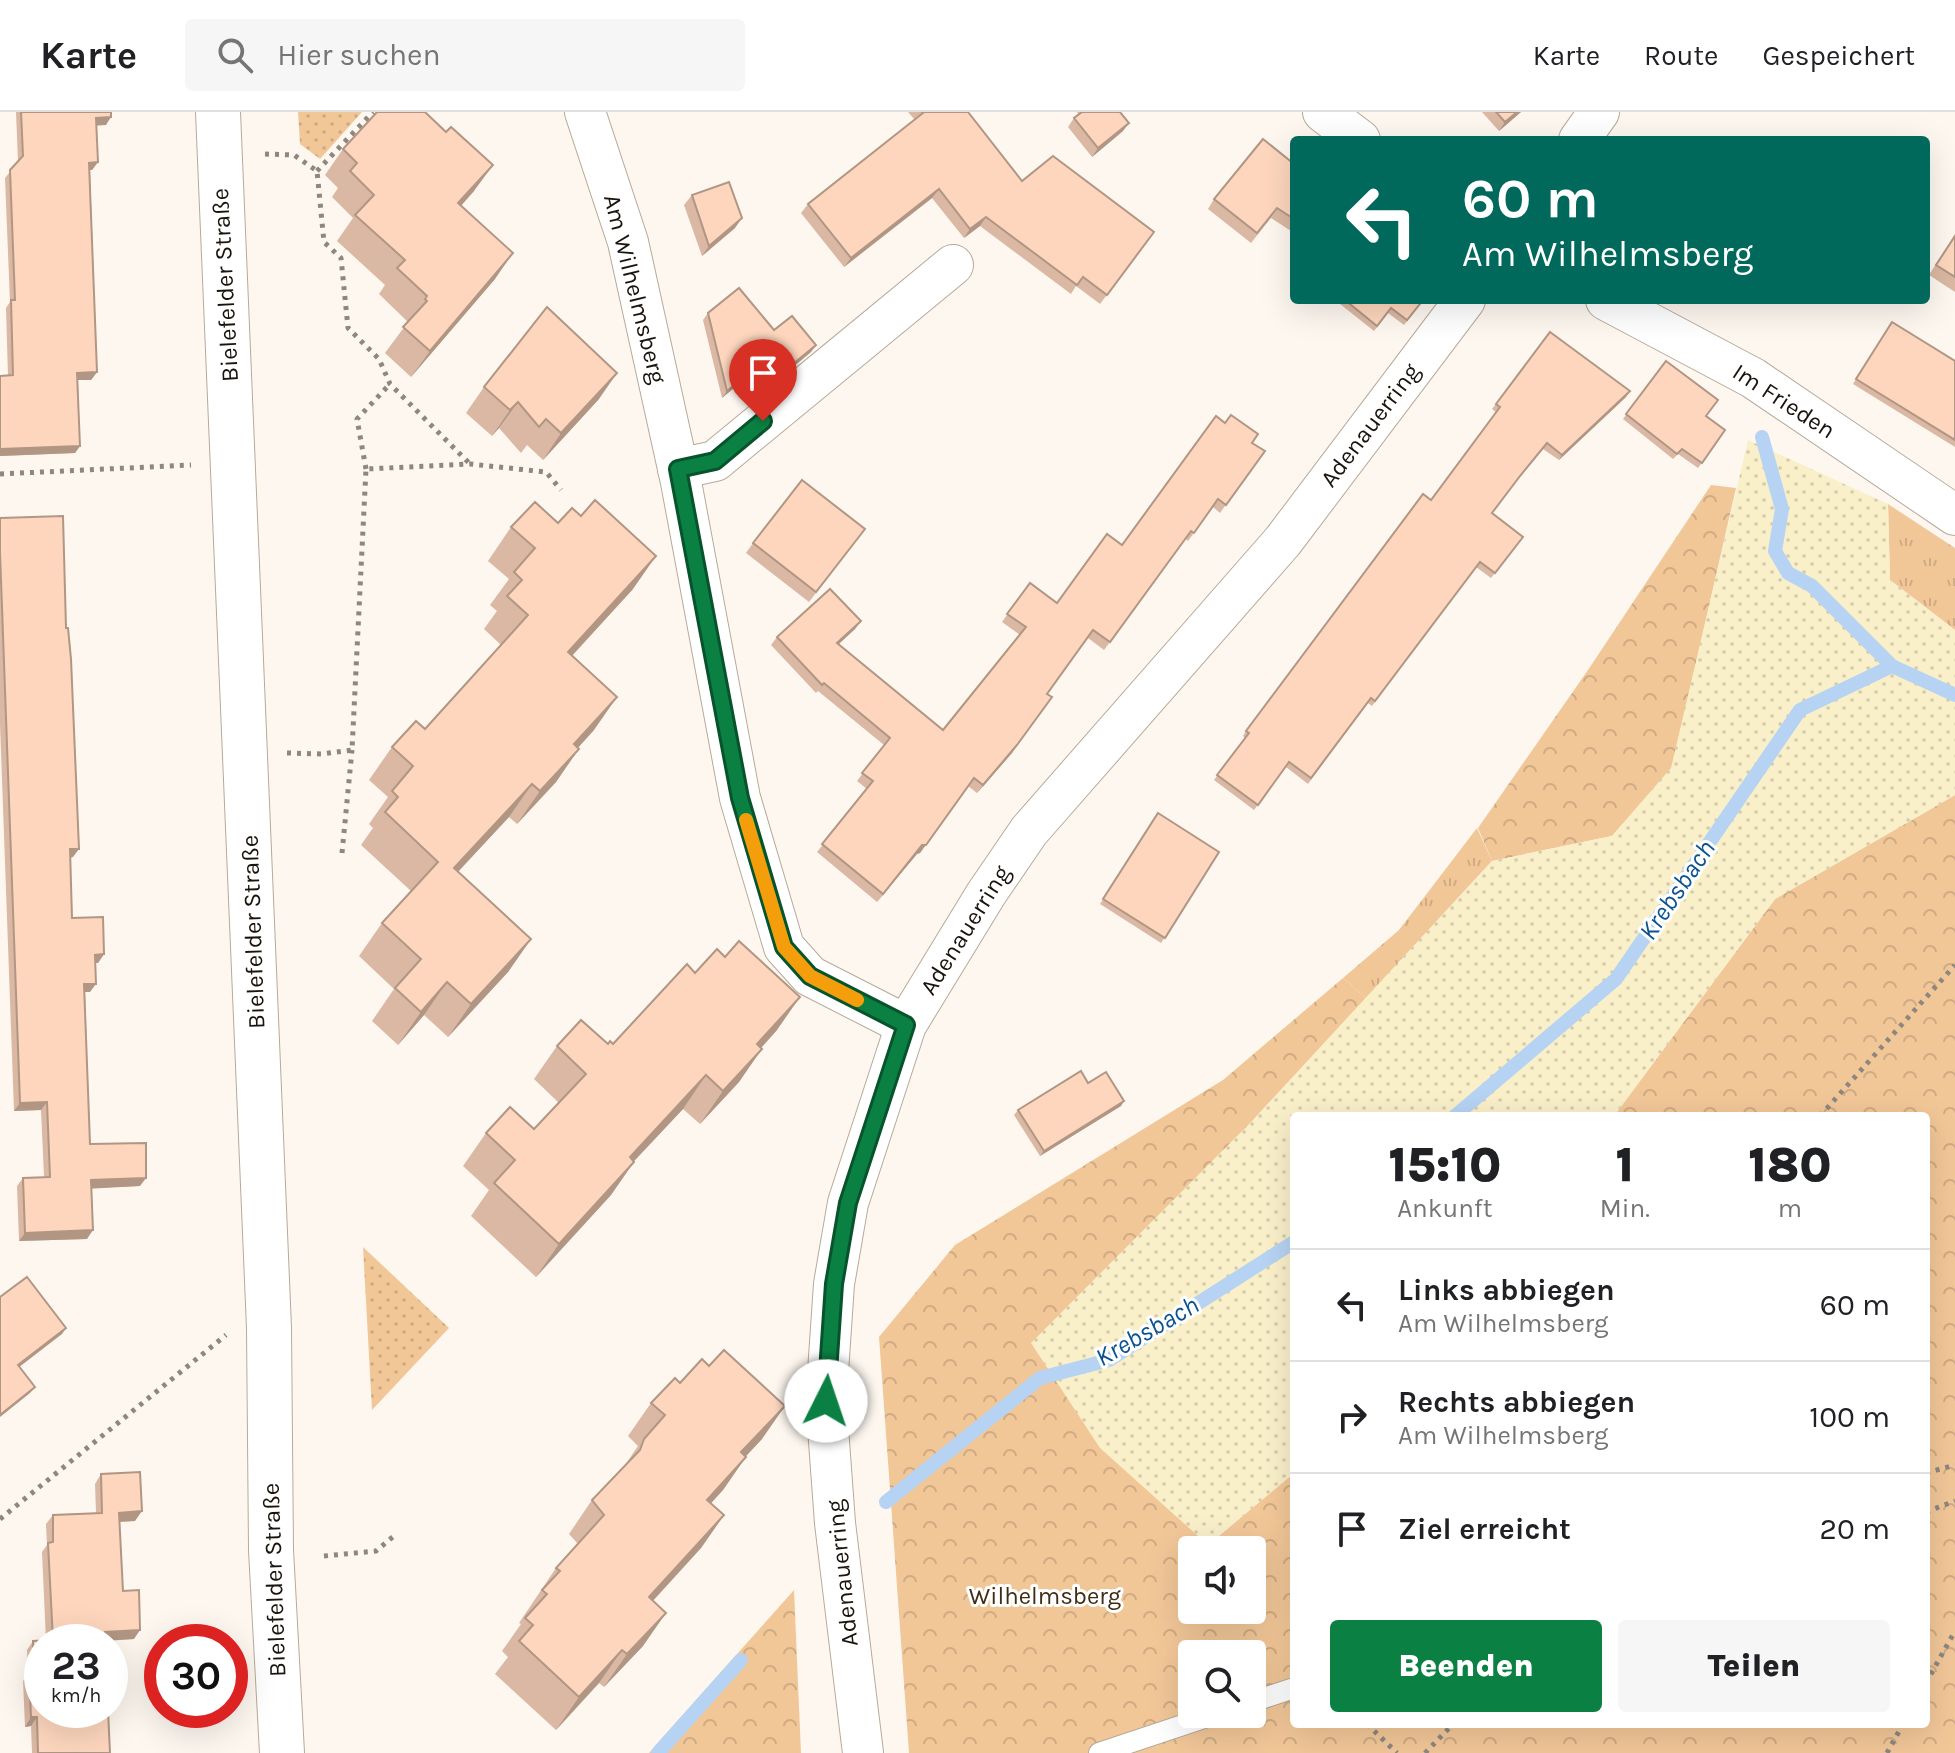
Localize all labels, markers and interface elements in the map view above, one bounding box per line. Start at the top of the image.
search box [185,19,745,91]
text: Karte [40,33,137,78]
icon: search [213,33,257,77]
text: Hier suchen [277,37,441,73]
text: Karte [1533,39,1600,72]
text: Route [1644,39,1718,72]
text: Gespeichert [1762,39,1915,72]
text: 60 m [1462,166,1599,231]
icon: left [1330,168,1434,272]
street label: Bielefelder Straße [206,187,244,383]
street label: Am Wilhelmsberg [598,191,672,387]
text: Am Wilhelmsberg [1462,233,1753,275]
pin [729,339,797,421]
icon: arrive [741,351,785,395]
street label: Adenauerring [1314,357,1426,492]
street label: Im Frieden [1727,357,1841,445]
water label: Krebsbach [1632,834,1722,946]
street label: Bielefelder Straße [236,835,270,1029]
street label: Adenauerring [914,860,1016,1000]
text: 15:10 [1388,1137,1501,1193]
text: 1 [1616,1137,1634,1193]
text: 180 [1748,1137,1832,1193]
text: Ankunft [1397,1193,1493,1224]
text: Min. [1600,1193,1650,1224]
text: m [1778,1193,1802,1224]
text: Links abbiegen [1398,1272,1615,1308]
icon: left [1330,1283,1374,1327]
text: 60 m [1820,1287,1890,1323]
water label: Krebsbach [1090,1289,1204,1373]
text: Am Wilhelmsberg [1398,1308,1608,1339]
position arrow [784,1359,868,1443]
text: Rechts abbiegen [1398,1384,1635,1420]
icon: right [1330,1395,1374,1439]
text: 100 m [1809,1399,1890,1435]
text: Am Wilhelmsberg [1398,1420,1608,1451]
street label: Bielefelder Straße [257,1483,291,1677]
street label: Adenauerring [820,1498,864,1648]
icon: arrive [1330,1507,1374,1551]
text: Ziel erreicht [1398,1511,1571,1547]
text: 20 m [1820,1511,1890,1547]
map controls [1178,1536,1266,1728]
button: sound [1178,1536,1266,1624]
park label: Wilhelmsberg [969,1582,1122,1610]
button: Beenden [1330,1620,1602,1712]
button: Teilen [1618,1620,1890,1712]
speed limit sign: 30 [144,1624,248,1728]
button: search [1178,1640,1266,1728]
text: 23 [51,1642,101,1689]
text: km/h [51,1684,101,1707]

